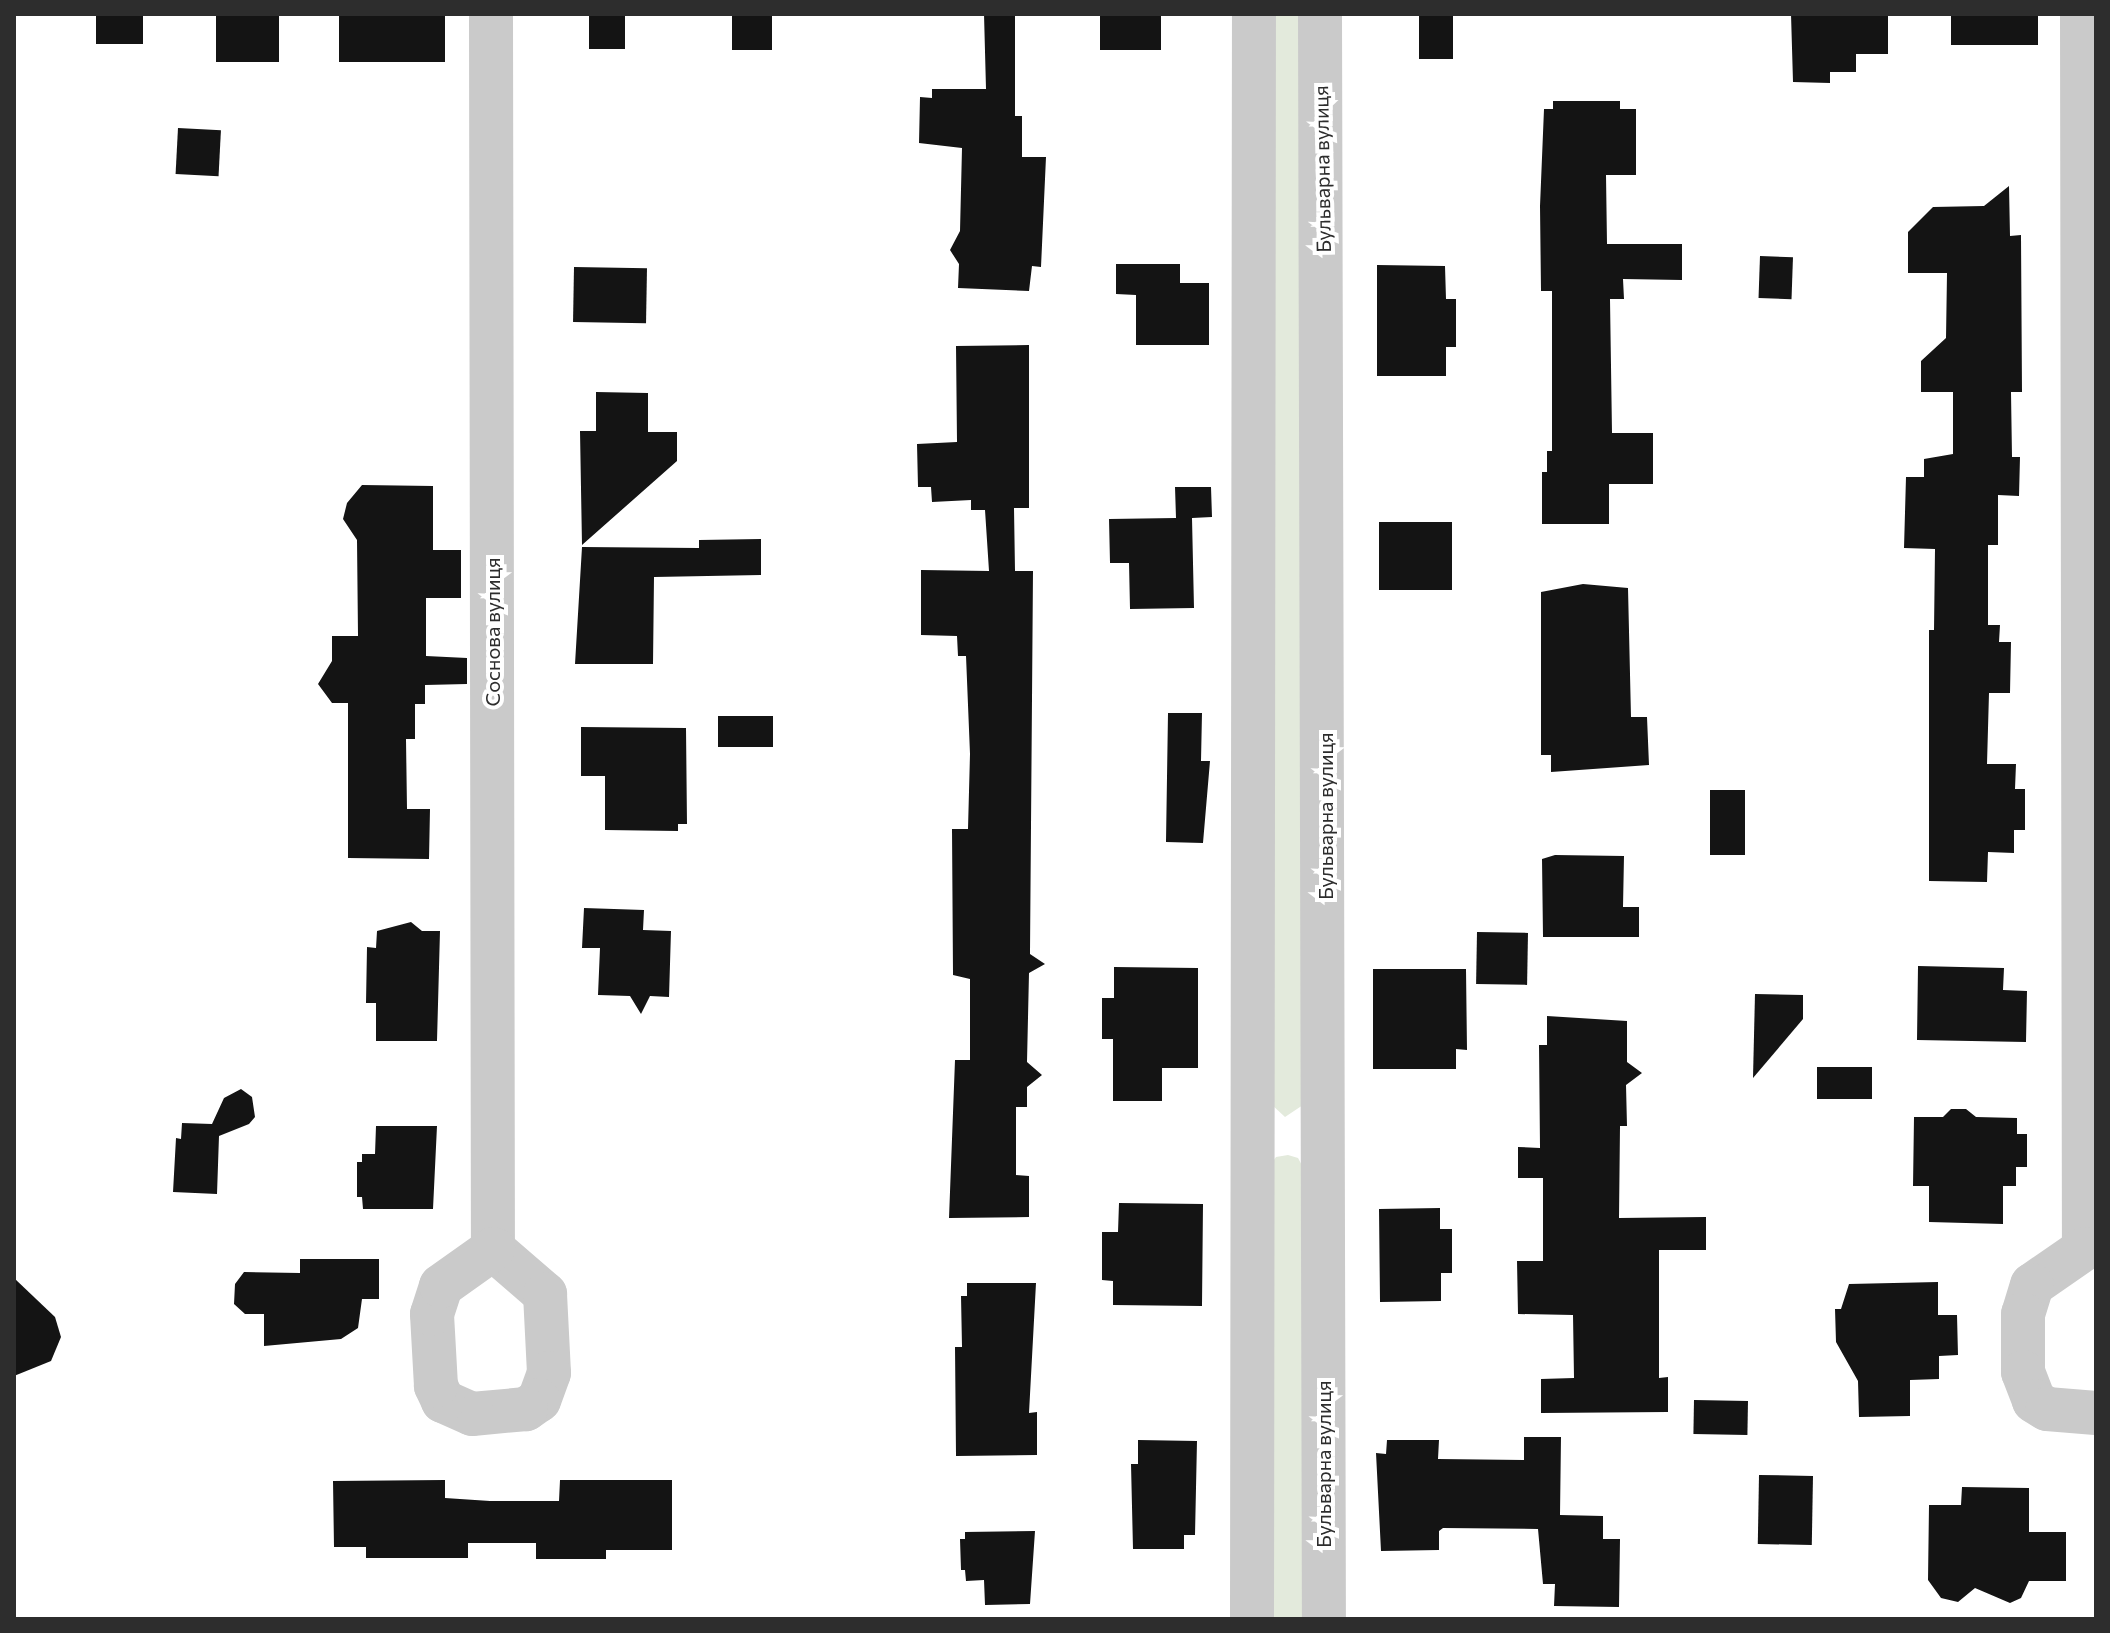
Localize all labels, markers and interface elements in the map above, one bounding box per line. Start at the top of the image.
street label: Бульварна вулиця [1309,85,1335,253]
street label: Соснова вулиця [480,557,504,707]
street label: Бульварна вулиця [1313,732,1337,900]
street label: Бульварна вулиця [1311,1380,1335,1548]

